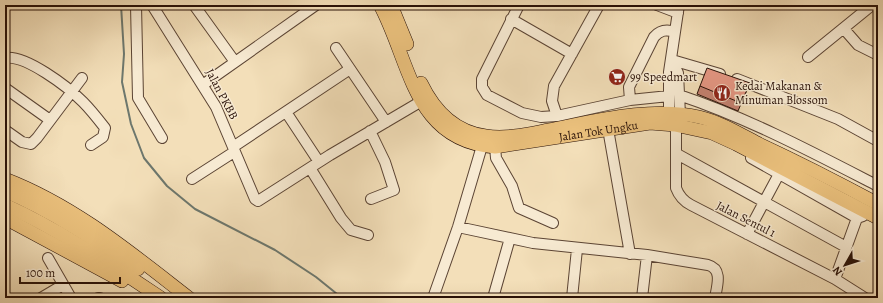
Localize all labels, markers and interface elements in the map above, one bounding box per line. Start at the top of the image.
street label: Jalan PKBB [202,66,242,122]
supermarket icon: 99 Speedmart [607,67,627,87]
place label: 99 Speedmart [630,69,697,85]
place label: Kedai Makanan & Minuman Blossom [735,78,828,108]
restaurant icon: Kedai Makanan & Minuman Blossom [712,83,732,103]
street label: Jalan Tok Ungku [558,117,640,145]
street label: Jalan Sentul 1 [714,197,778,241]
north arrow [825,245,865,285]
scale bar [20,259,120,285]
text: N [829,263,846,279]
text: 100 m [26,265,55,281]

